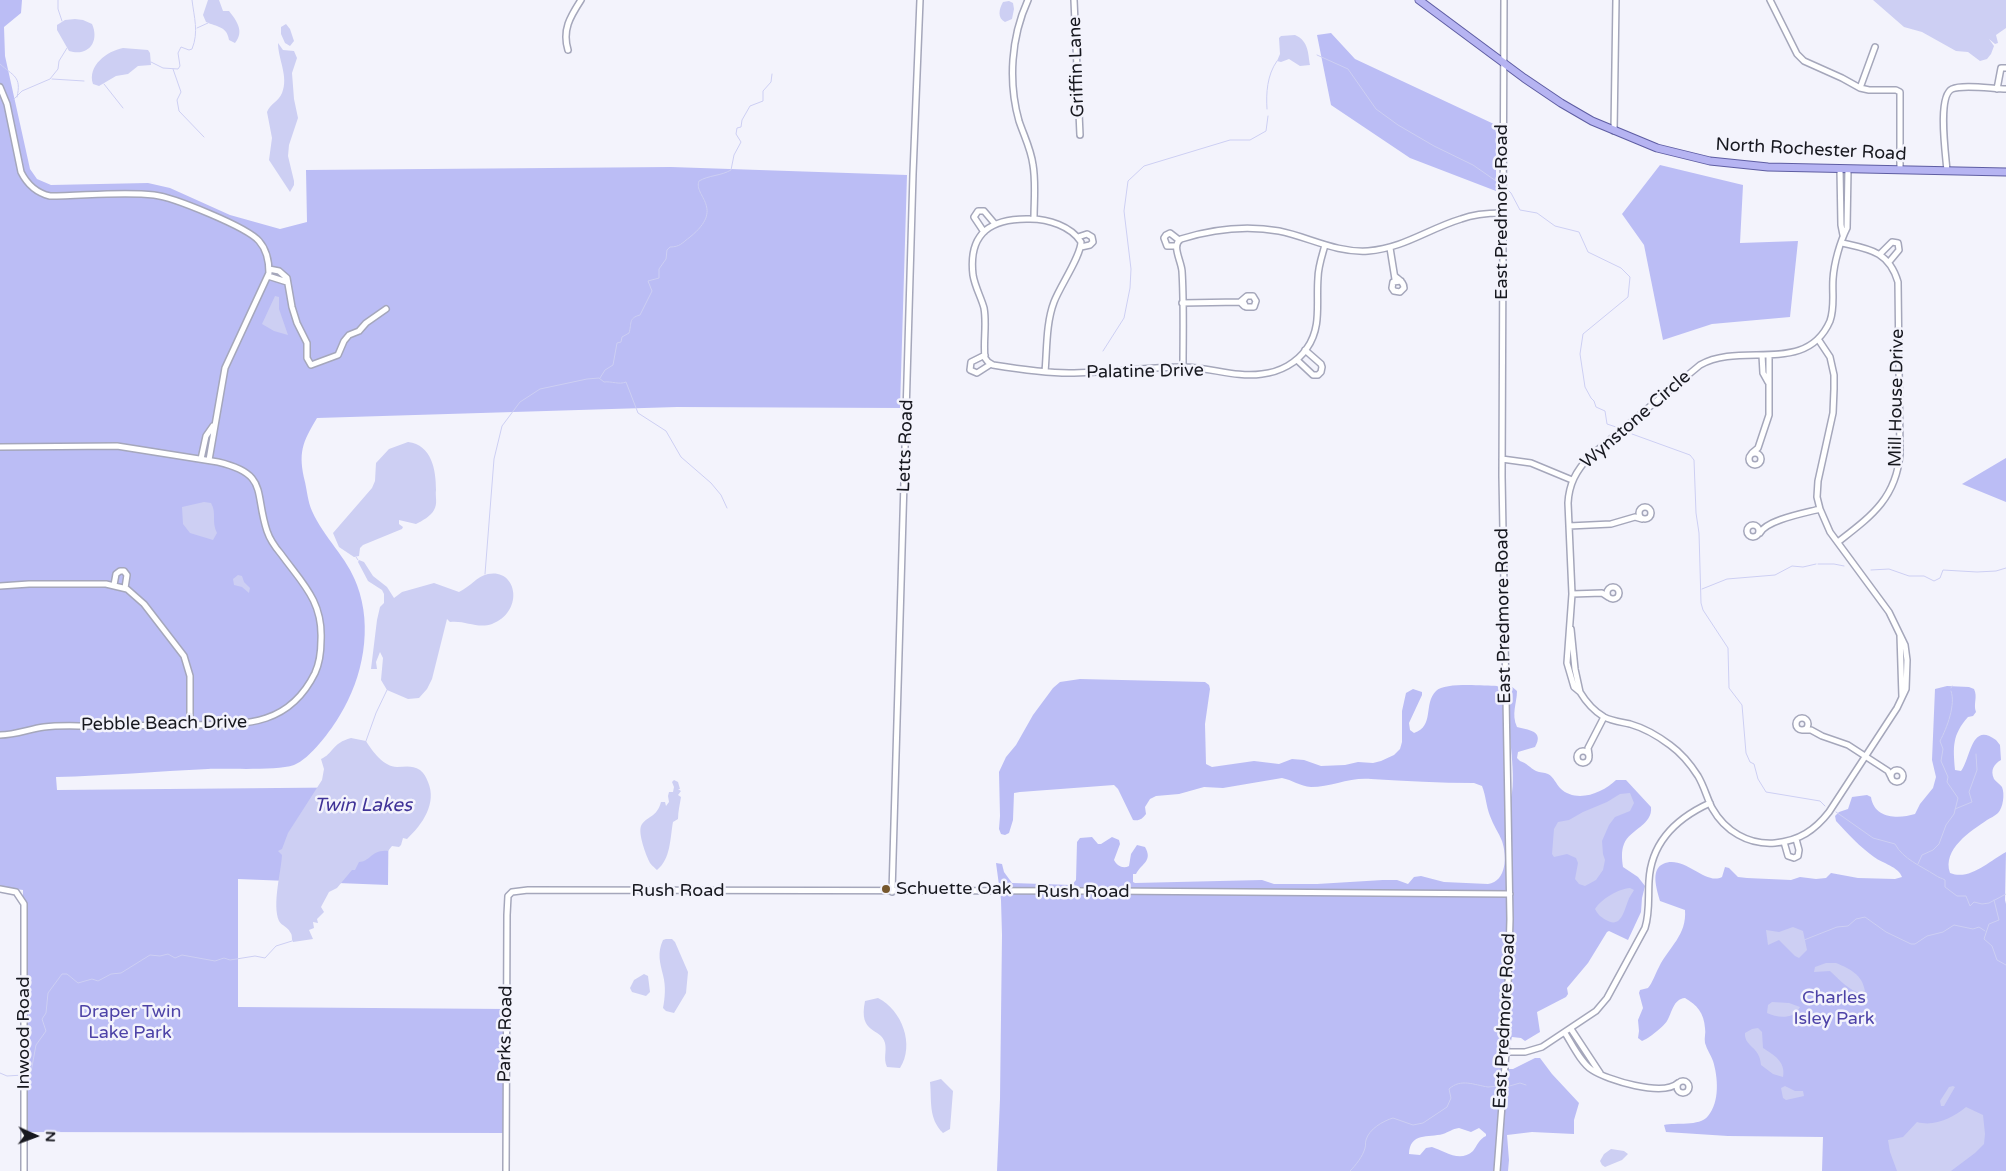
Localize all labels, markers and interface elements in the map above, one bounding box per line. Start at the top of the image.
street label: Griffin Lane [1064,16,1090,118]
street label: East Predmore Road [1491,124,1513,300]
street label: North Rochester Road [1715,134,1907,166]
street label: Mill House Drive [1885,329,1909,467]
street label: Palatine Drive [1086,360,1204,384]
street label: Wynstone Circle [1577,366,1695,474]
street label: Letts Road [894,399,918,493]
street label: East Predmore Road [1492,528,1516,704]
street label: Pebble Beach Drive [81,712,247,736]
water label: Twin Lakes [314,795,412,817]
place label: Schuette Oak [896,878,1012,900]
street label: Rush Road [631,880,725,902]
street label: Rush Road [1036,881,1130,903]
marker: Schuette Oak [880,883,892,895]
street label: East Predmore Road [1490,933,1520,1109]
street label: Inwood Road [13,976,35,1090]
street label: Parks Road [494,985,518,1083]
park label: Charles Isley Park [1794,987,1874,1030]
park label: Draper Twin Lake Park [79,1001,181,1044]
north arrow [10,1111,60,1161]
text: N [42,1131,59,1142]

